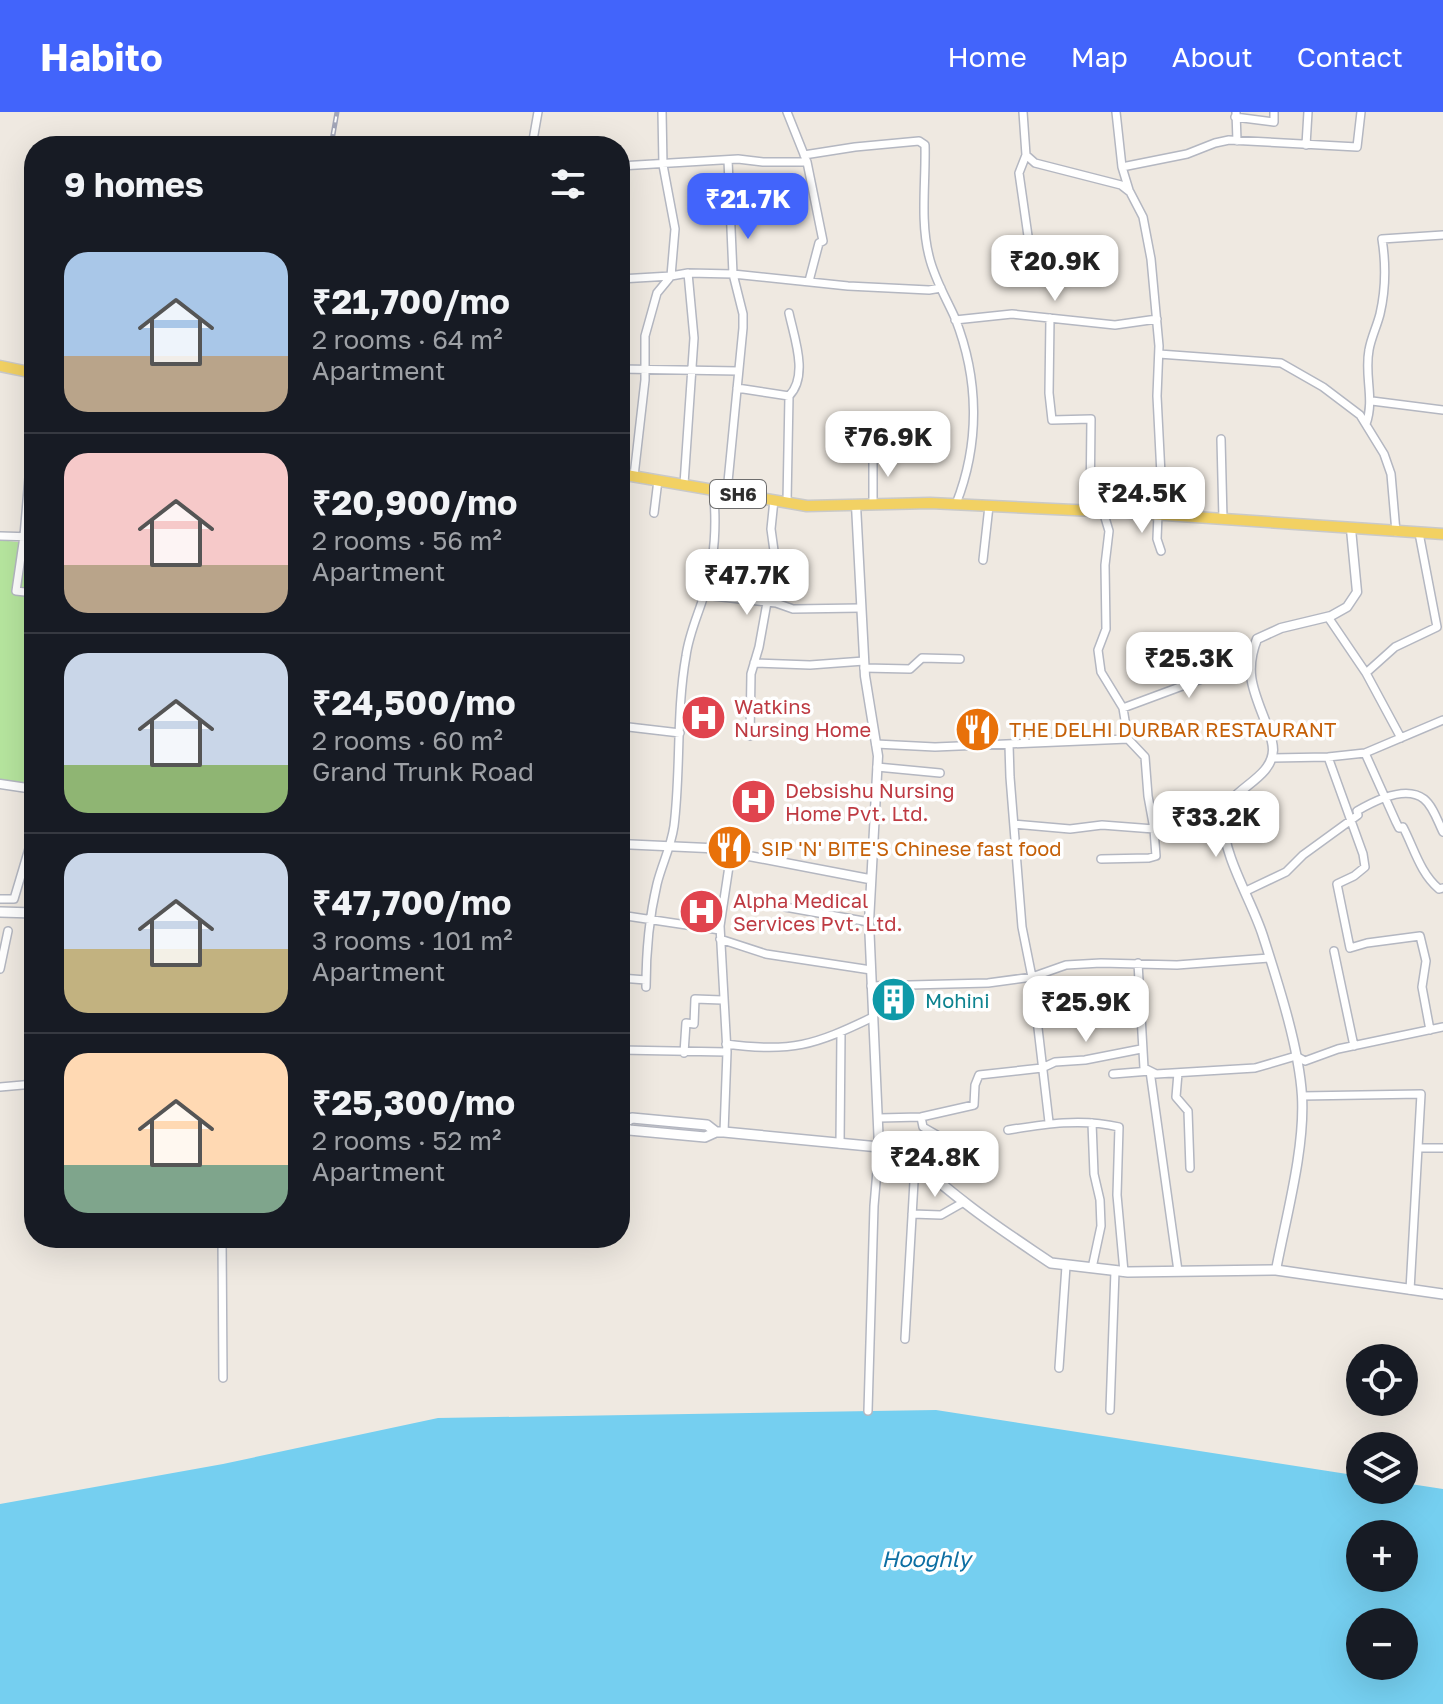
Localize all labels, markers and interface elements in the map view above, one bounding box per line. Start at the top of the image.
text: Habito [40,34,163,79]
text: Home [948,40,1027,73]
text: Map [1071,40,1128,73]
text: About [1172,40,1253,73]
text: Contact [1297,40,1403,73]
icon: filters [546,162,590,206]
text: 9 homes [64,164,204,204]
pin: ₹21.7K [683,173,813,241]
text: ₹21.7K [705,183,791,214]
pin: ₹20.9K [990,235,1120,303]
text: ₹20.9K [1009,245,1101,276]
text: ₹21,700/mo [312,281,510,321]
icon: home [128,284,224,380]
text: 2 rooms · 64 m² [312,324,503,355]
text: Apartment [312,355,445,386]
pin: ₹76.9K [823,411,953,479]
text: ₹76.9K [843,421,933,452]
pin: ₹24.5K [1077,467,1207,535]
text: ₹24.5K [1097,477,1187,508]
road number: SH6 [710,480,766,508]
text: ₹20,900/mo [312,482,517,522]
icon: home [128,485,224,581]
text: 2 rooms · 56 m² [312,525,502,556]
pin: ₹47.7K [682,549,812,617]
text: Apartment [312,556,445,587]
text: ₹47.7K [704,559,790,590]
pin: ₹25.3K [1124,632,1254,700]
text: ₹25.3K [1144,642,1234,673]
text: ₹24,500/mo [312,682,516,722]
icon: home [128,685,224,781]
hospital icon: Watkins Nursing Home [679,694,727,742]
place label: Watkins Nursing Home [734,694,871,741]
restaurant icon: THE DELHI DURBAR RESTAURANT [954,705,1002,753]
place label: THE DELHI DURBAR RESTAURANT [1009,717,1336,741]
text: 2 rooms · 60 m² [312,725,503,756]
text: Grand Trunk Road [312,756,534,787]
hospital icon: Debsishu Nursing Home Pvt. Ltd. [730,778,778,826]
place label: Debsishu Nursing Home Pvt. Ltd. [785,778,955,825]
pin: ₹33.2K [1151,791,1281,859]
text: ₹33.2K [1171,801,1261,832]
restaurant icon: SIP 'N' BITE'S Chinese fast food [706,824,754,872]
place label: SIP 'N' BITE'S Chinese fast food [761,836,1062,860]
text: ₹47,700/mo [312,882,511,922]
icon: home [128,885,224,981]
hospital icon: Alpha Medical Services Pvt. Ltd. [678,887,726,935]
place label: Alpha Medical Services Pvt. Ltd. [733,888,902,935]
text: 3 rooms · 101 m² [312,925,513,956]
text: Apartment [312,956,445,987]
building icon: Mohini [870,976,918,1024]
pin: ₹25.9K [1021,976,1151,1044]
text: ₹25.9K [1041,986,1131,1017]
place label: Mohini [925,988,990,1012]
text: ₹25,300/mo [312,1082,515,1122]
icon: home [128,1085,224,1181]
text: 2 rooms · 52 m² [312,1125,501,1156]
pin: ₹24.8K [870,1131,1000,1199]
text: ₹24.8K [890,1141,980,1172]
text: Apartment [312,1156,445,1187]
map controls [1346,1344,1418,1680]
button: locate [1346,1344,1418,1416]
button: layers [1346,1432,1418,1504]
button: + [1346,1520,1418,1592]
water label: Hooghly [881,1545,973,1572]
button: − [1346,1608,1418,1680]

